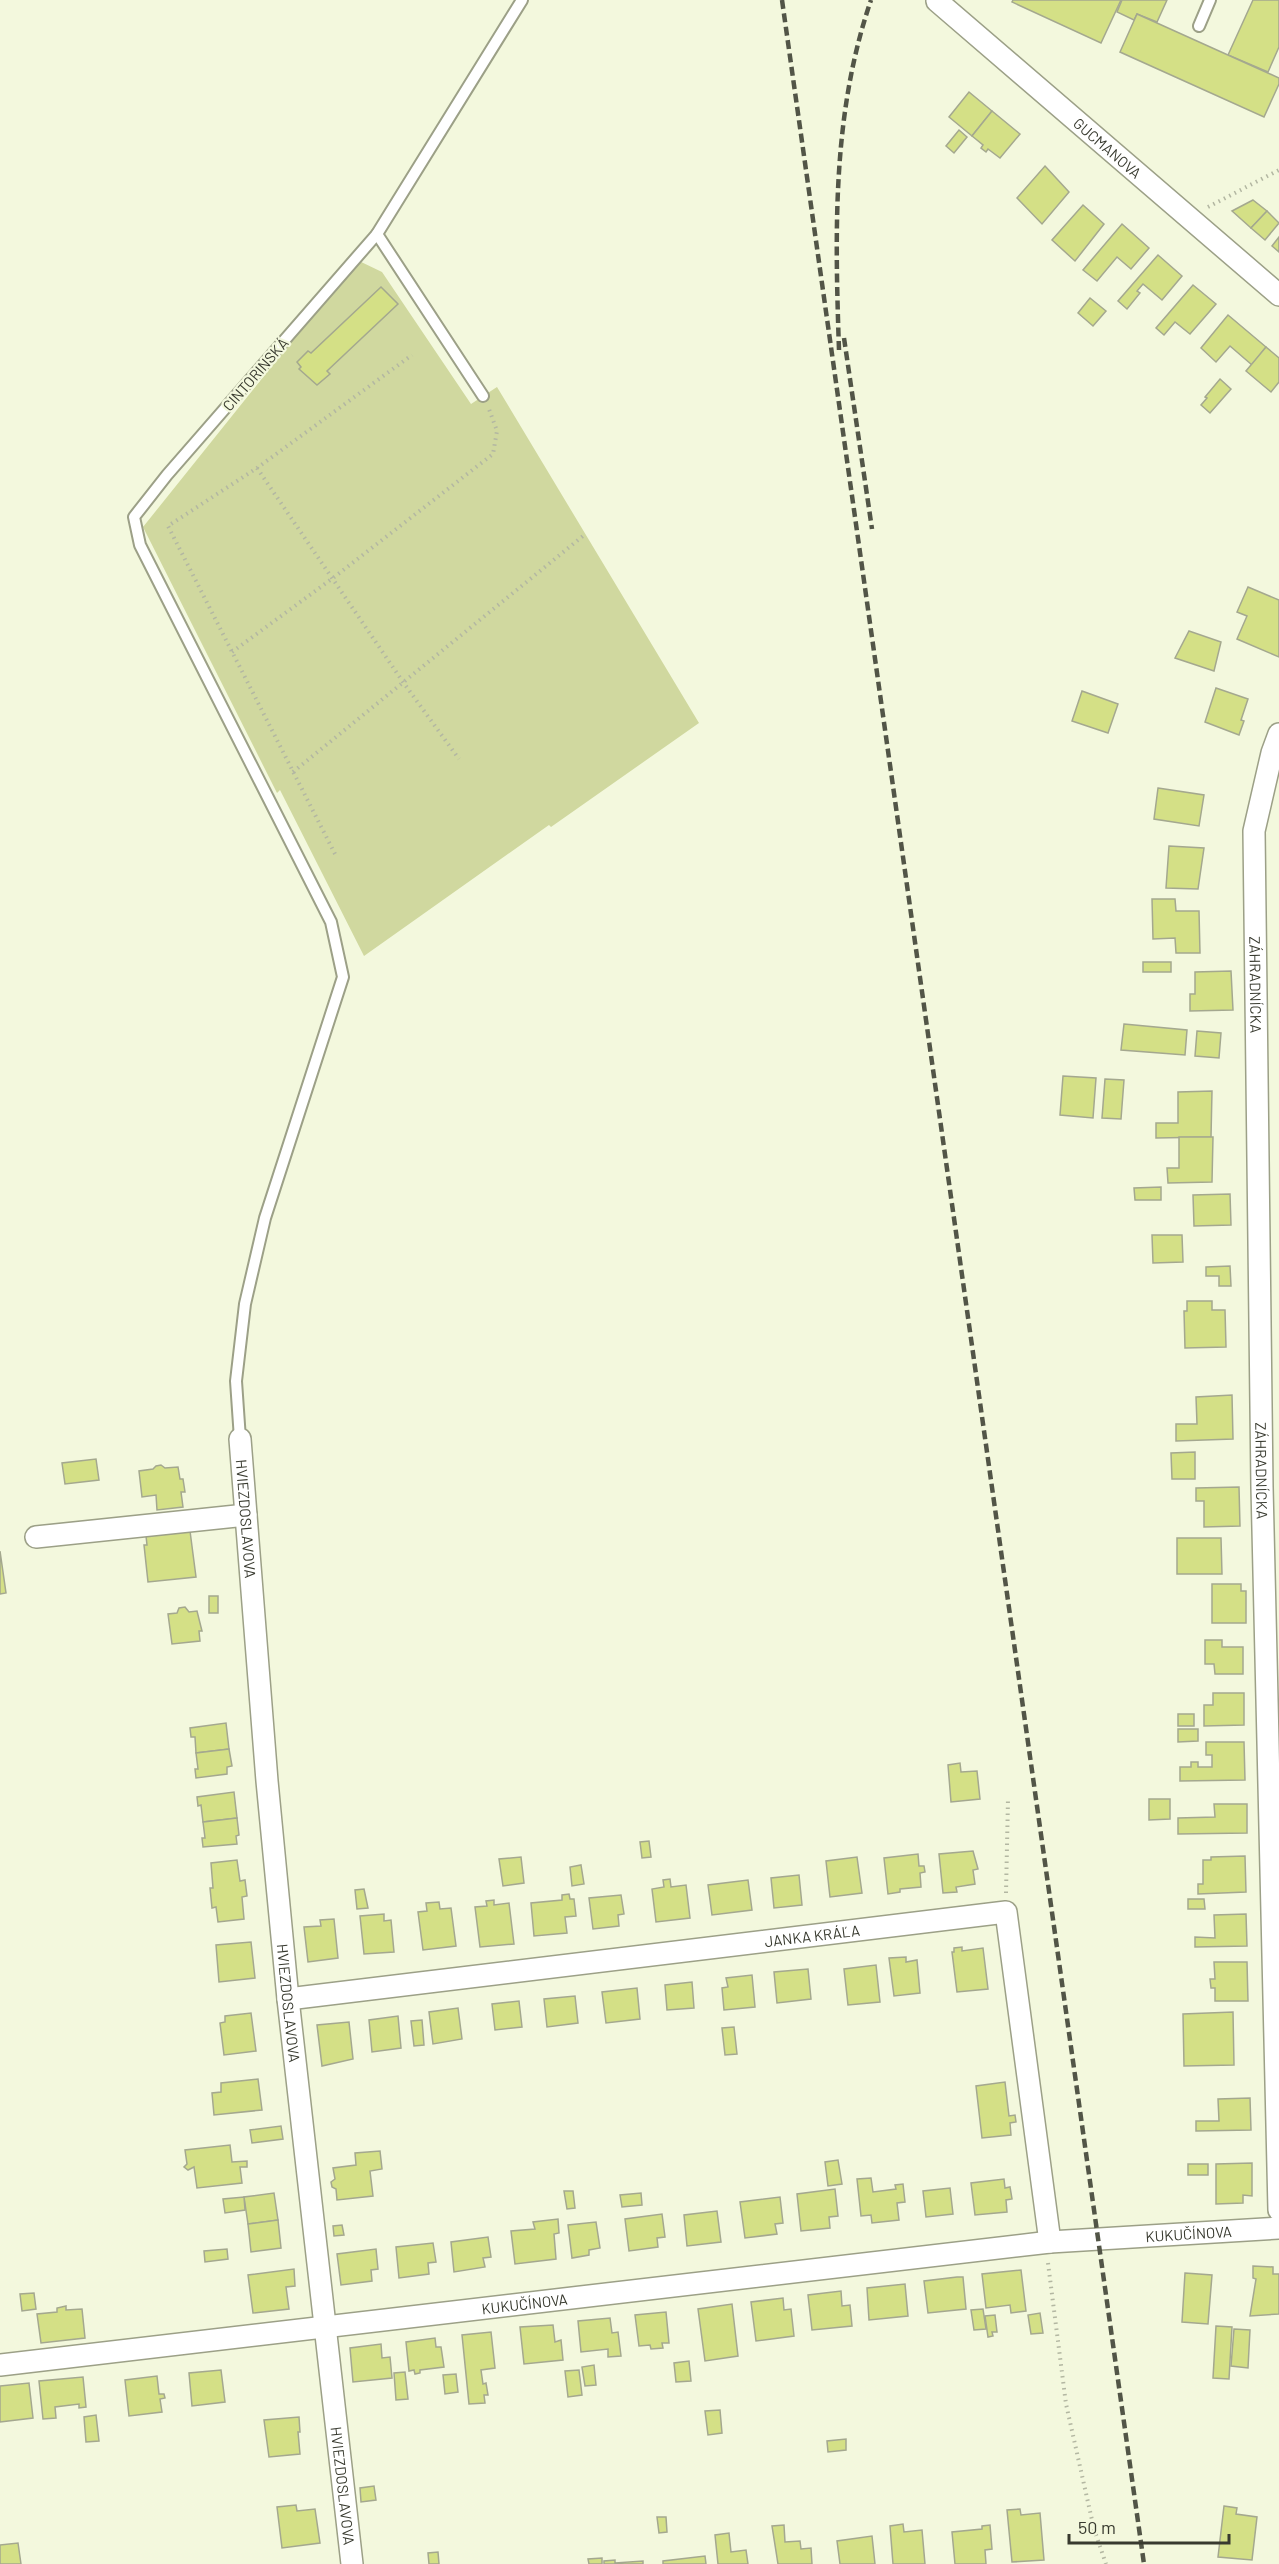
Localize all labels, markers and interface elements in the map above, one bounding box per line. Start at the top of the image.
street label: GUCMANOVA [1070,114,1145,182]
street label: CINTORINSKÁ [218,334,292,414]
street label: ZÁHRADNÍCKA [1246,936,1265,1033]
street label: ZÁHRADNÍCKA [1252,1422,1272,1519]
street label: HVIEZDOSLAVOVA [233,1459,260,1579]
street label: JANKA KRÁĽA [764,1921,861,1950]
street label: HVIEZDOSLAVOVA [274,1943,304,2063]
street label: KUKUČÍNOVA [1145,2222,1232,2245]
street label: KUKUČÍNOVA [480,2290,568,2318]
street label: HVIEZDOSLAVOVA [327,2426,359,2546]
scale bar [1069,2507,1230,2545]
text: 50 m [1078,2516,1116,2538]

